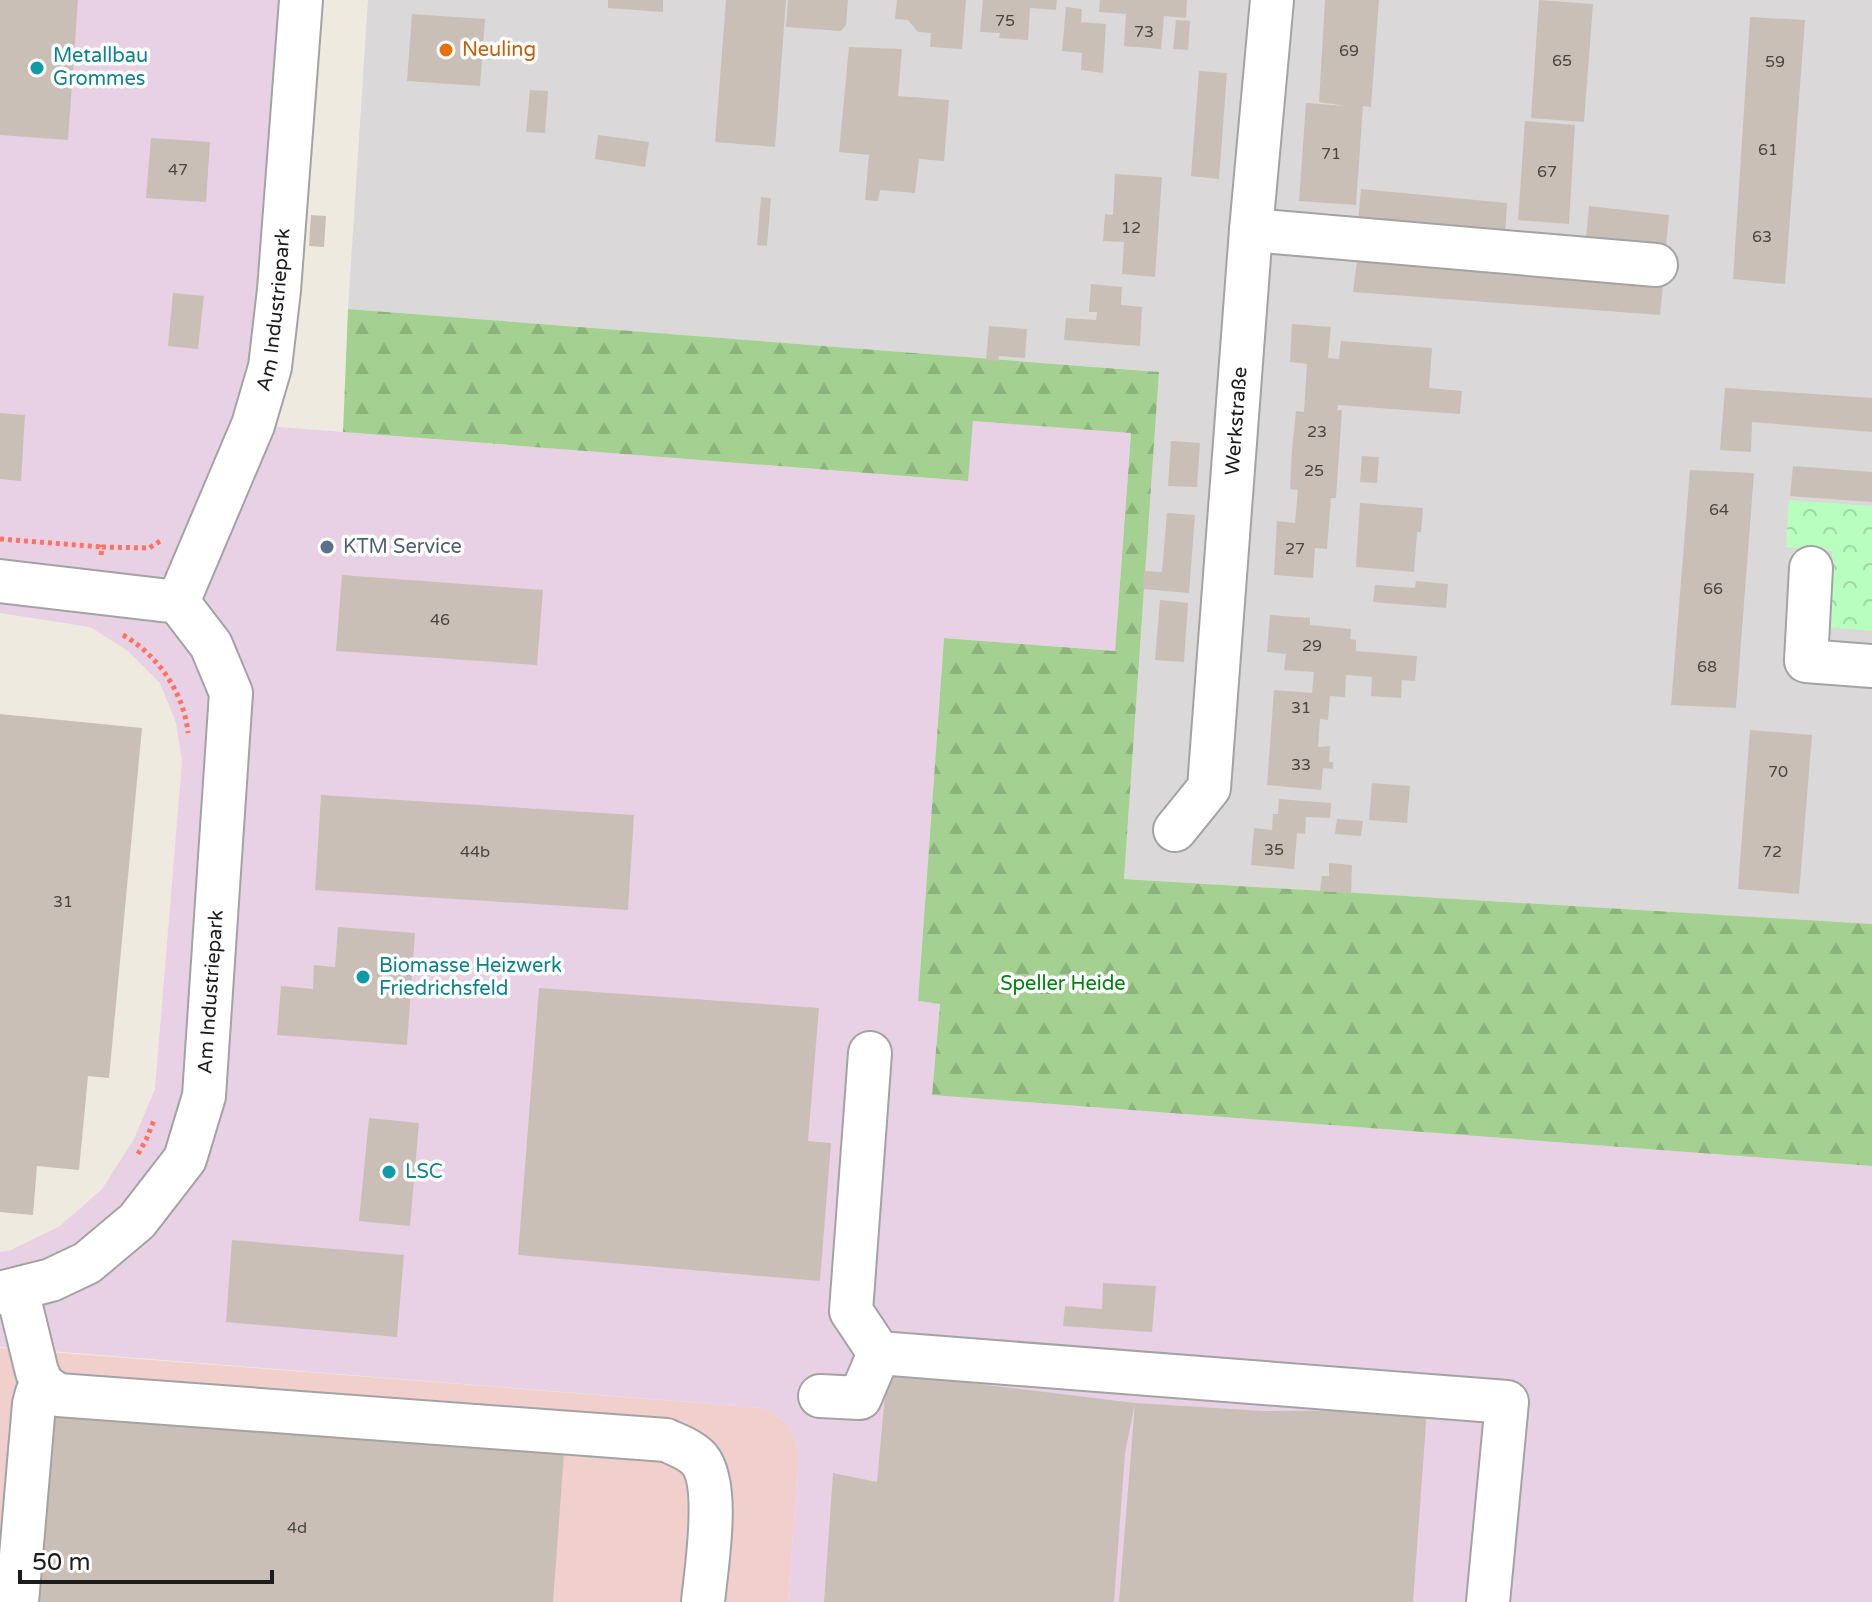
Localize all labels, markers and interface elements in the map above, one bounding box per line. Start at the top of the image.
house number: 75 [995,11,1015,31]
house number: 73 [1134,22,1154,42]
place label: Neuling [462,38,536,62]
marker: Neuling [437,41,455,59]
house number: 69 [1339,41,1359,61]
place label: Metallbau Grommes [53,44,148,91]
house number: 65 [1552,51,1572,71]
house number: 59 [1765,52,1785,72]
marker: Metallbau Grommes [28,59,46,77]
house number: 61 [1758,140,1778,160]
house number: 71 [1321,144,1341,164]
house number: 47 [168,160,188,180]
house number: 67 [1537,162,1557,182]
house number: 12 [1121,218,1141,238]
street label: Am Industriepark [251,227,296,394]
house number: 63 [1752,227,1772,247]
street label: Werkstraße [1221,366,1253,476]
house number: 23 [1307,422,1327,442]
house number: 25 [1304,461,1324,481]
house number: 64 [1709,500,1729,520]
place label: KTM Service [343,535,462,559]
marker: KTM Service [318,538,336,556]
house number: 27 [1285,539,1305,559]
house number: 66 [1703,579,1723,599]
house number: 46 [430,610,450,630]
house number: 29 [1302,636,1322,656]
house number: 68 [1697,657,1717,677]
house number: 31 [1291,698,1311,718]
house number: 33 [1291,755,1311,775]
house number: 70 [1768,762,1788,782]
house number: 35 [1264,840,1284,860]
house number: 44b [460,842,490,862]
house number: 72 [1762,842,1782,862]
house number: 31 [53,892,73,912]
street label: Am Industriepark [193,909,229,1075]
place label: Biomasse Heizwerk Friedrichsfeld [379,954,562,1001]
marker: Biomasse Heizwerk Friedrichsfeld [354,968,372,986]
park label: Speller Heide [1000,972,1126,996]
place label: LSC [405,1160,443,1184]
marker: LSC [380,1163,398,1181]
house number: 4d [287,1518,307,1538]
scale bar [20,1534,272,1584]
text: 50 m [32,1548,90,1577]

